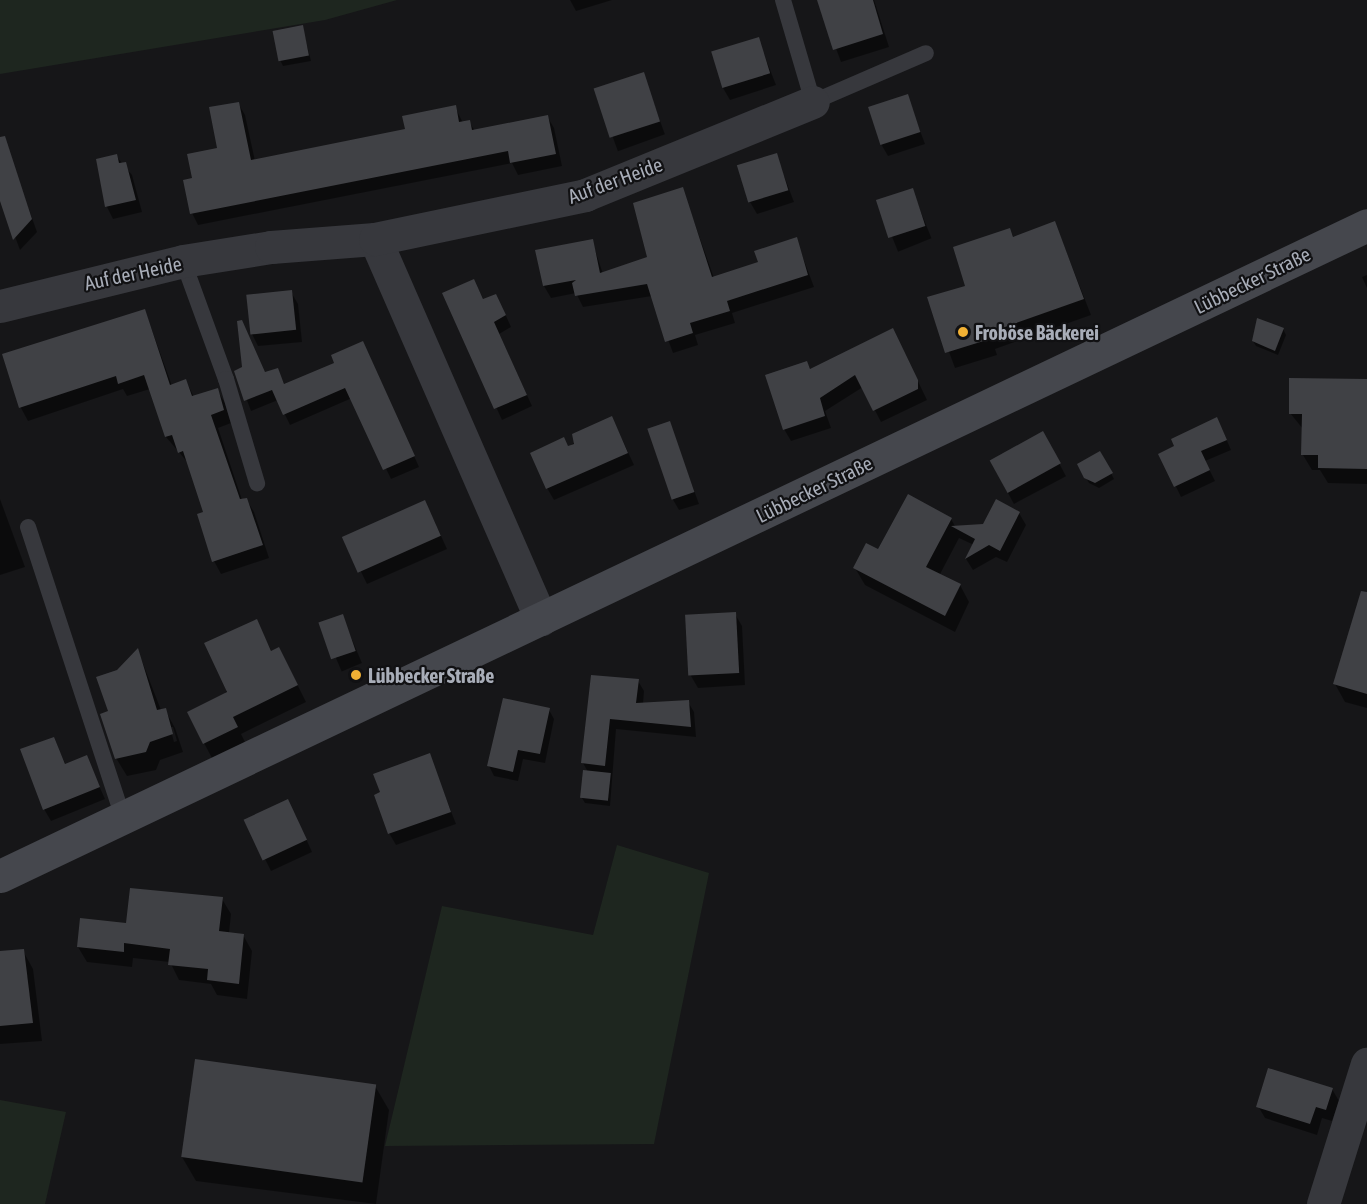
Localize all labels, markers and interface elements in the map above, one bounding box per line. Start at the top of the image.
street label: Auf der Heide [564,152,666,208]
street label: Lübbecker Straße [1190,242,1314,318]
street label: Auf der Heide [82,251,184,295]
place label: Froböse Bäckerei [975,320,1099,344]
marker: Froböse Bäckerei [956,325,970,339]
street label: Lübbecker Straße [752,451,876,527]
place label: Lübbecker Straße [368,663,494,687]
marker: Lübbecker Straße [349,668,363,682]

